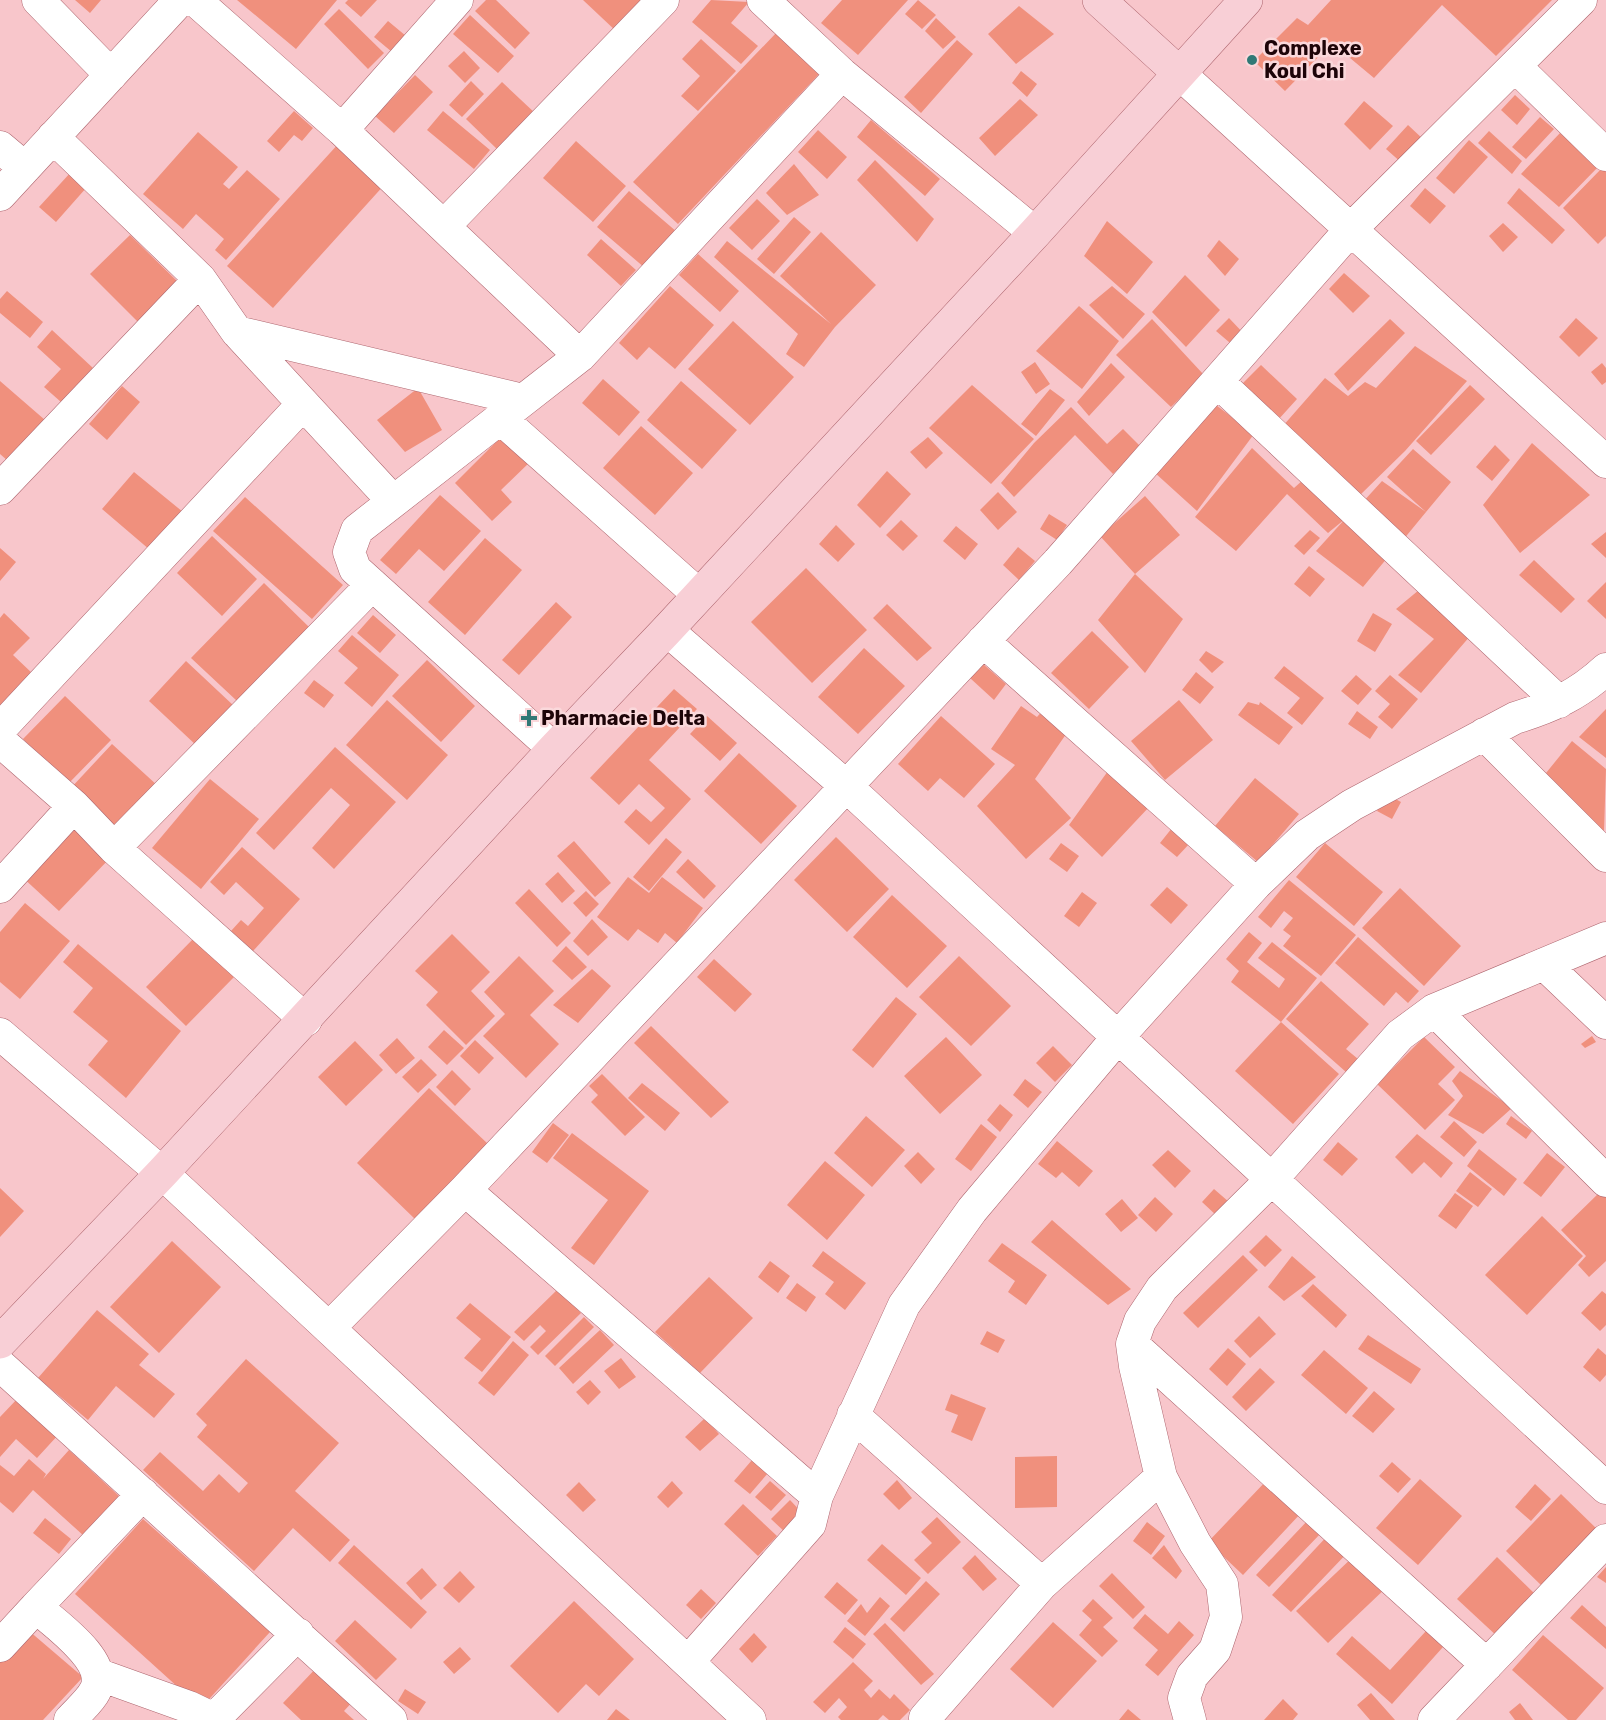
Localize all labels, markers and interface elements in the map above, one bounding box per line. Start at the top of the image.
place label: Complexe Koul Chi [1264,36,1362,83]
marker: Complexe Koul Chi [1245,53,1259,67]
place label: Pharmacie Delta [541,706,705,730]
marker: Pharmacie Delta [522,711,536,725]

